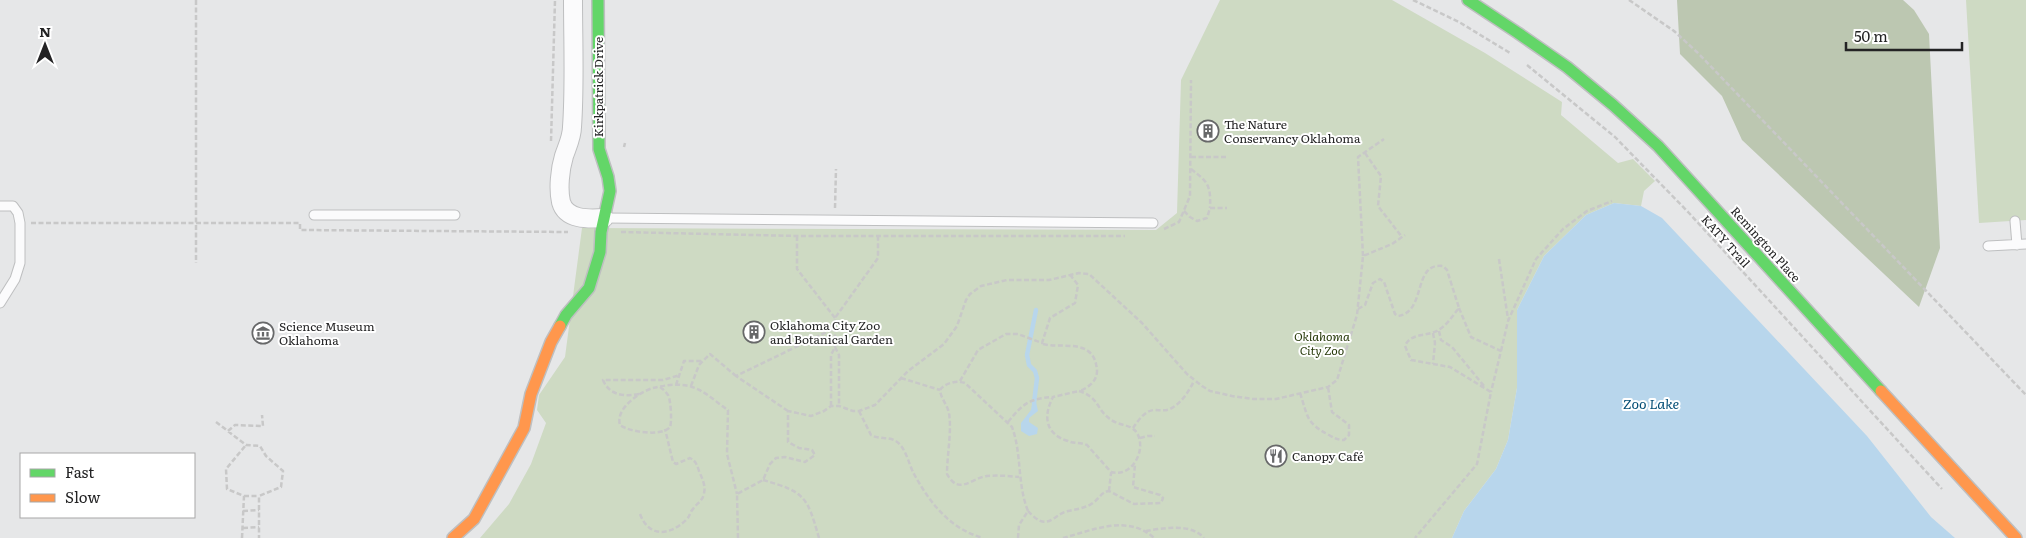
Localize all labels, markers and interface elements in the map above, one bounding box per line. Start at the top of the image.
north arrow [20,20,70,70]
scale bar [1846,20,1962,52]
text: N [39,21,51,41]
text: 50 m [1854,24,1888,47]
street label: Kirkpatrick Drive [589,37,607,137]
place label: The Nature Conservancy Oklahoma [1224,115,1361,147]
building icon: The Nature Conservancy Oklahoma [1196,119,1220,143]
street label: Remington Place [1727,202,1805,286]
street label: KATY Trail [1697,211,1755,271]
place label: Oklahoma City Zoo and Botanical Garden [770,316,893,348]
place label: Science Museum Oklahoma [279,317,375,349]
building icon: Oklahoma City Zoo and Botanical Garden [742,320,766,344]
museum icon: Science Museum Oklahoma [251,321,275,345]
park label: Oklahoma City Zoo [1294,327,1350,359]
water label: Zoo Lake [1623,393,1680,413]
restaurant icon: Canopy Café [1264,444,1288,468]
place label: Canopy Café [1292,447,1363,465]
legend [20,453,195,518]
text: Fast [65,460,94,483]
text: Slow [65,485,100,508]

